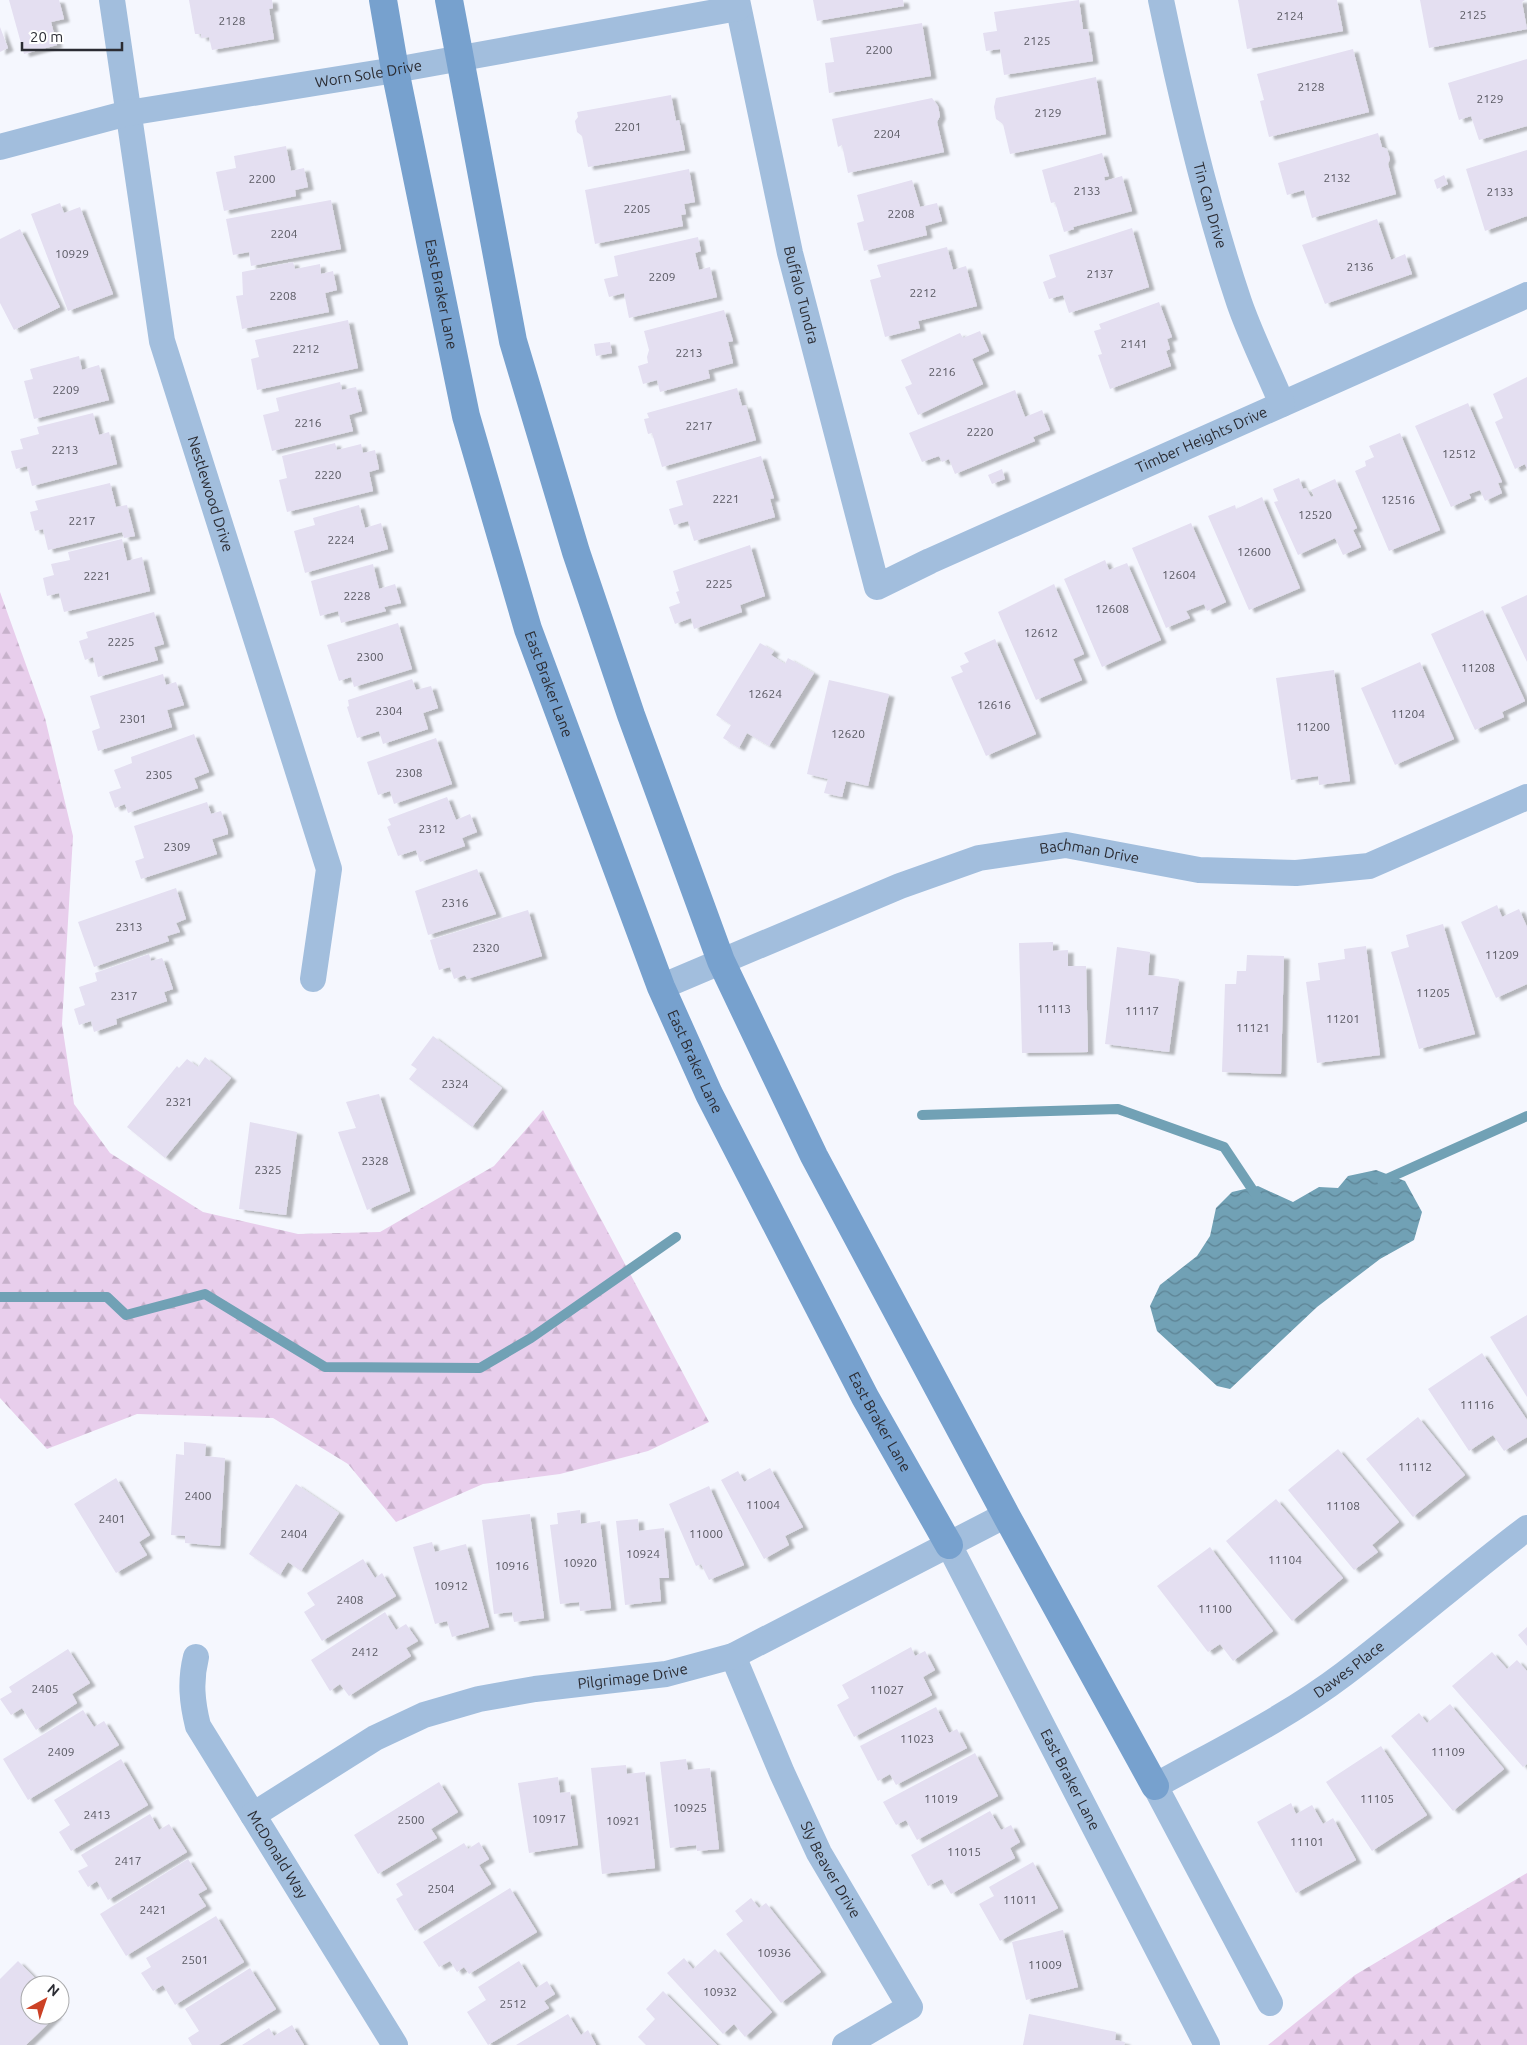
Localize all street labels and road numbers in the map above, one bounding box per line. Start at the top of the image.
street label: Worn Sole Drive [314,56,423,91]
street label: Tin Can Drive [1190,160,1230,250]
street label: East Braker Lane [422,238,461,351]
street label: Buffalo Tundra [781,244,822,346]
street label: Timber Heights Drive [1133,403,1270,476]
street label: Nestlewood Drive [185,434,237,554]
street label: East Braker Lane [522,629,576,739]
street label: Bachman Drive [1038,836,1141,867]
street label: East Braker Lane [664,1007,726,1116]
street label: East Braker Lane [846,1369,915,1475]
street label: Dawes Place [1310,1637,1387,1701]
street label: Pilgrimage Drive [577,1660,689,1692]
street label: East Braker Lane [1037,1726,1104,1833]
street label: McDonald Way [244,1807,311,1902]
street label: Sly Beaver Drive [797,1818,864,1921]

